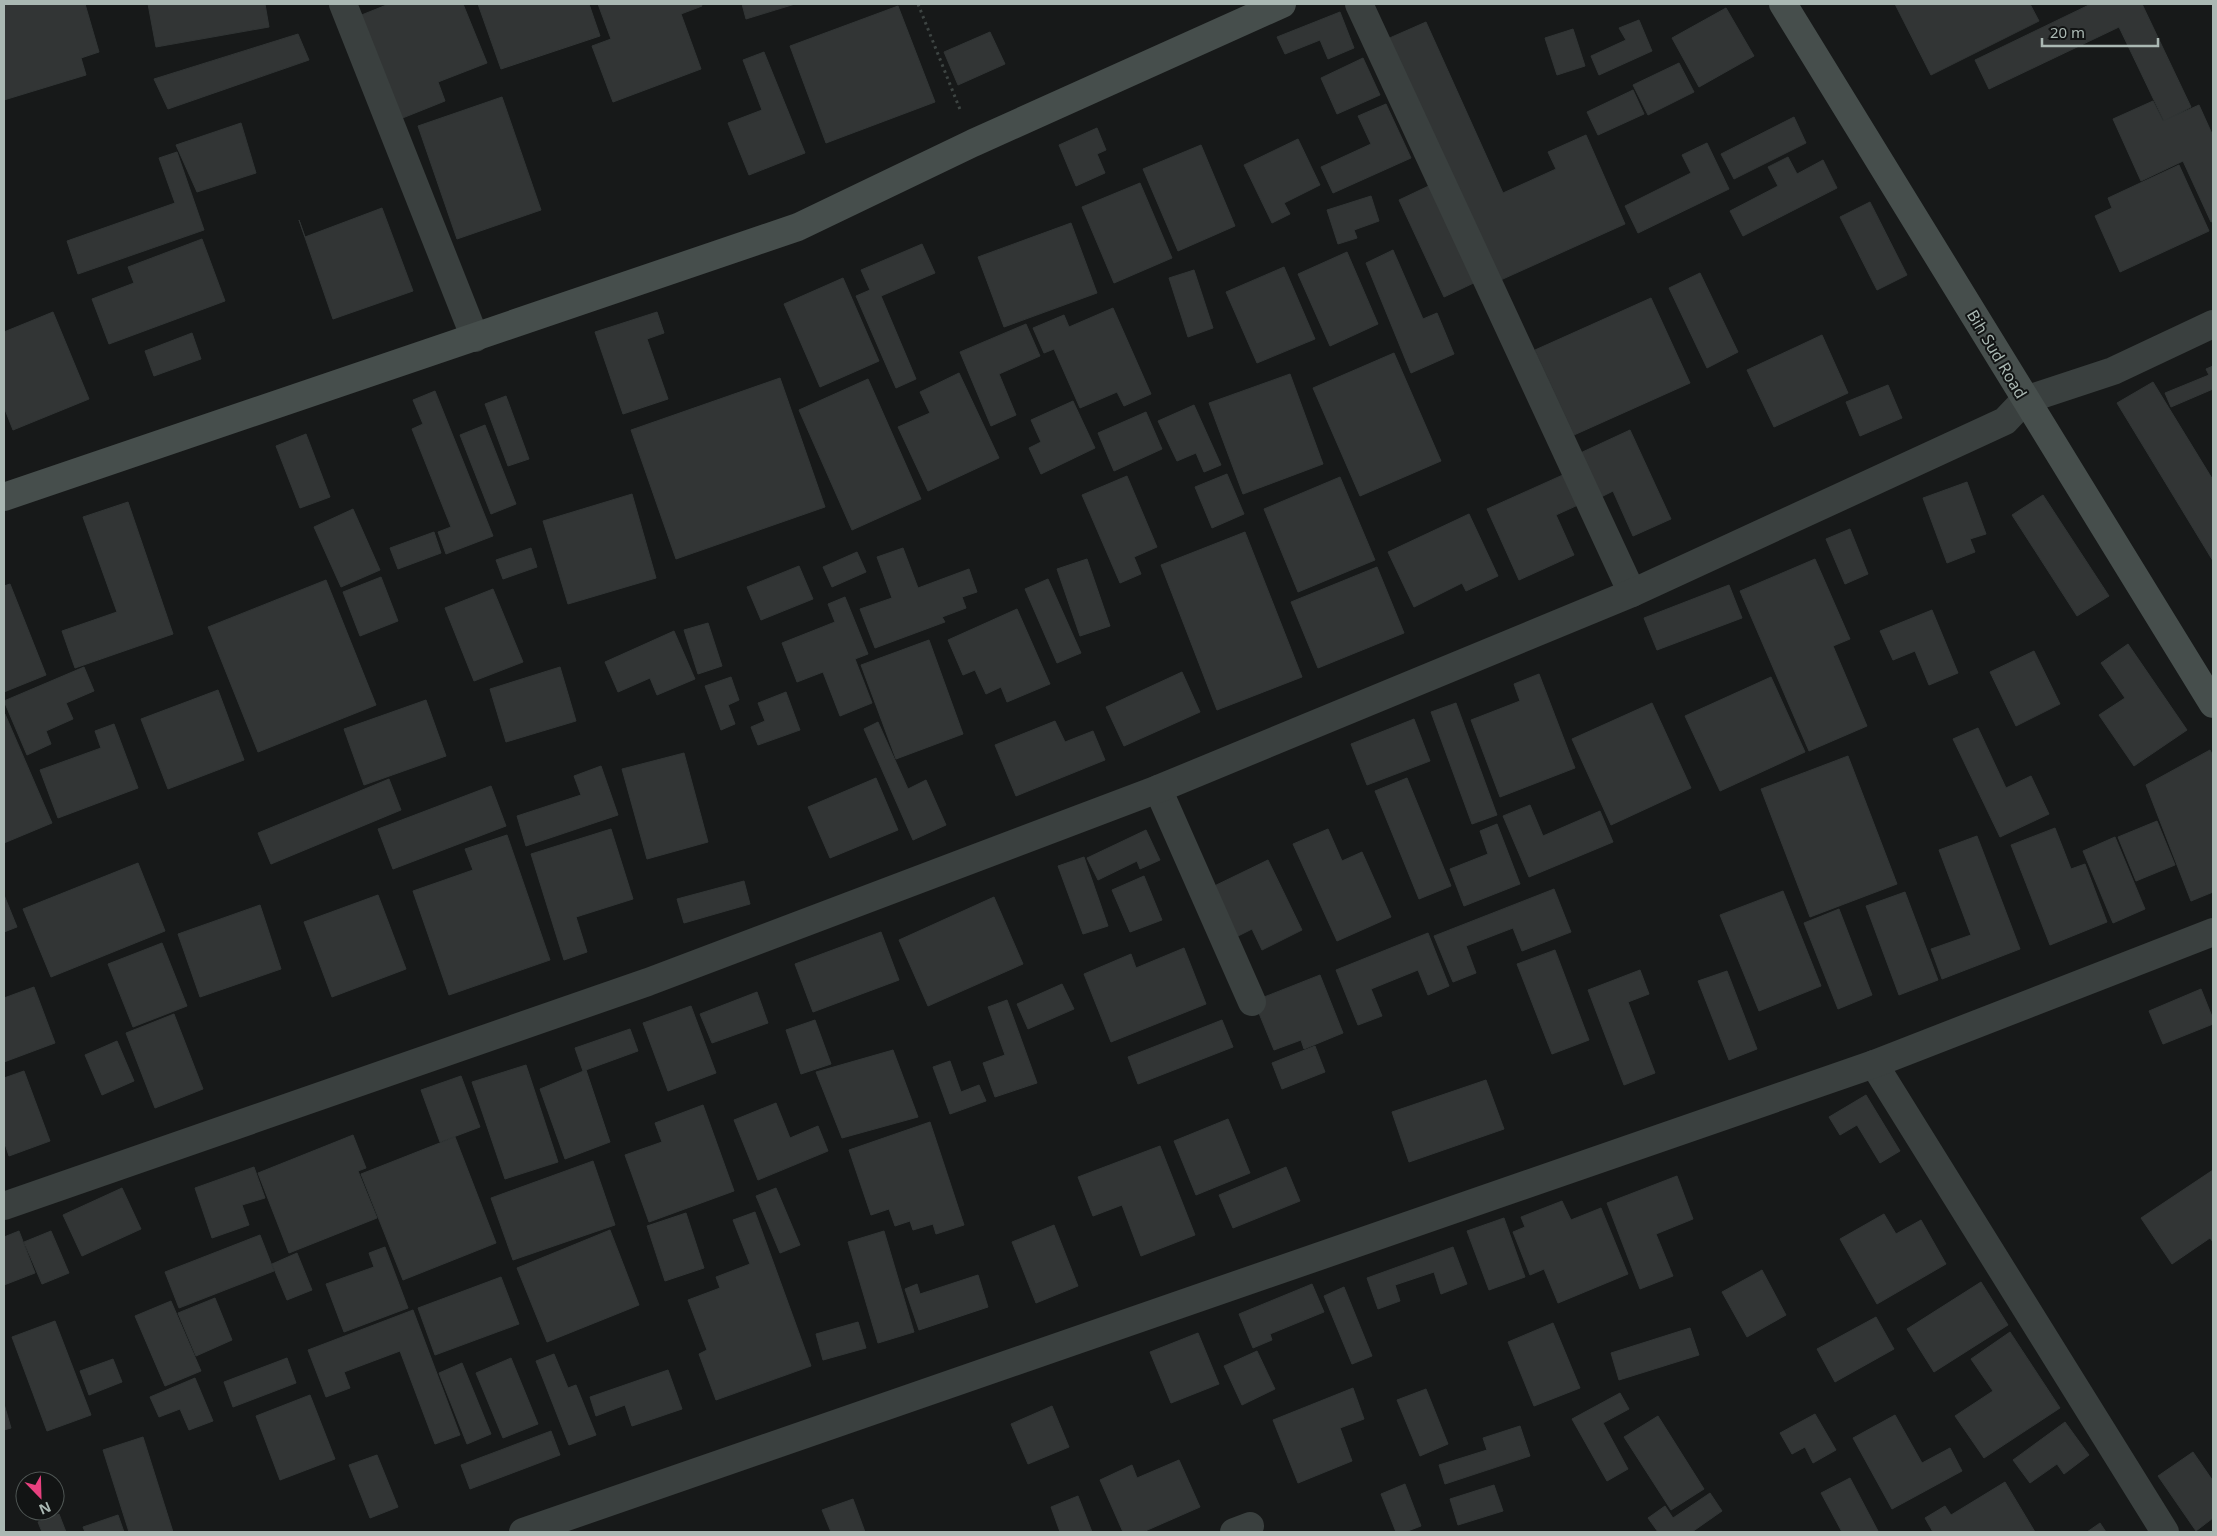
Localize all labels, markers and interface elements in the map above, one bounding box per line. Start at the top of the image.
scale bar [2042,15,2158,47]
text: 20 m [2050,22,2085,42]
street label: Bih Sud Road [1962,306,2032,402]
north arrow [15,1471,65,1521]
text: N [36,1497,54,1519]

